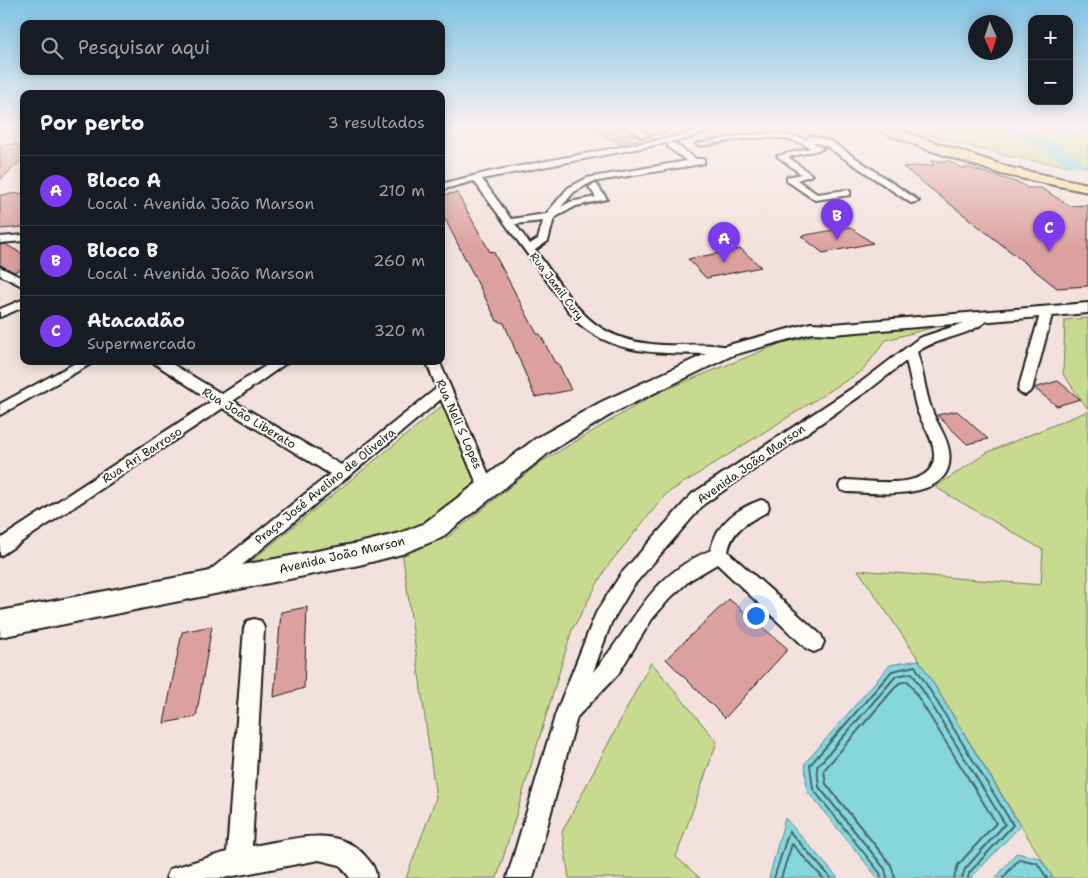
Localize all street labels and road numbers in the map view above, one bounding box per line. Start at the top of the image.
street label: Rua Jamil Cury [526,249,587,323]
street label: Rua Neli S Lopes [432,377,486,471]
street label: Rua João Liberato [199,384,299,452]
street label: Avenida João Marson [694,421,808,507]
street label: Rua Ari Barroso [99,423,185,487]
street label: Praça José Avelino de Oliveira [251,424,399,548]
street label: Avenida João Marson [278,533,406,577]

